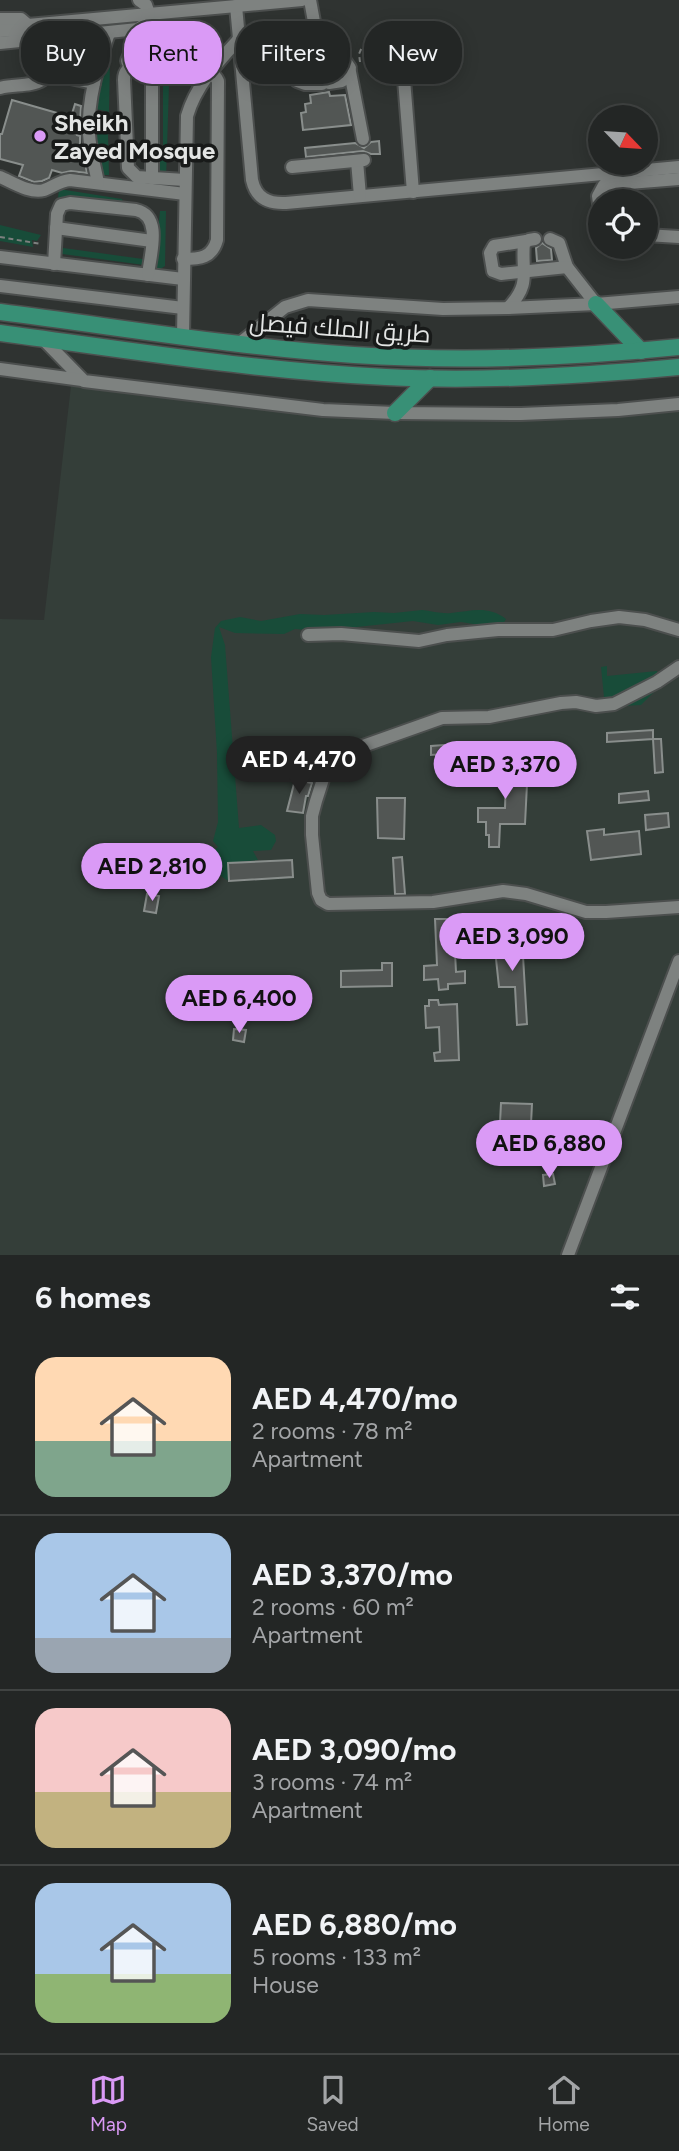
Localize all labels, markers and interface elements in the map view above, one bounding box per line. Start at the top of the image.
chip: Buy [21,21,110,84]
chip: Rent [124,21,222,84]
chip: Filters [236,21,350,84]
chip: New [364,21,462,84]
north arrow [588,105,658,175]
map controls [588,105,658,259]
place label: Sheikh Zayed Mosque [54,108,215,165]
marker: Sheikh Zayed Mosque [32,128,48,144]
button: locate [588,189,658,259]
street label: طريق الملك فيصل [248,307,432,350]
pin: AED 4,470 [219,736,379,796]
pin: AED 3,370 [425,742,585,801]
text: AED 4,470 [242,745,356,773]
text: AED 3,370 [450,750,560,778]
pin: AED 2,810 [72,844,232,903]
text: AED 2,810 [97,852,207,880]
pin: AED 3,090 [432,914,592,973]
text: AED 3,090 [455,922,569,950]
pin: AED 6,400 [159,976,319,1035]
text: AED 6,400 [181,984,297,1012]
pin: AED 6,880 [469,1120,629,1180]
text: AED 6,880 [492,1129,606,1157]
icon: filters [606,1278,644,1316]
text: 6 homes [35,1279,151,1316]
text: AED 4,470/mo [252,1380,458,1417]
icon: home [91,1385,175,1469]
text: 2 rooms · 78 m² [252,1417,413,1445]
text: Apartment [252,1445,363,1473]
text: AED 3,370/mo [252,1556,453,1593]
icon: home [91,1561,175,1645]
text: 2 rooms · 60 m² [252,1593,414,1621]
text: Apartment [252,1621,363,1649]
text: AED 3,090/mo [252,1731,456,1768]
icon: home [91,1736,175,1820]
text: 3 rooms · 74 m² [252,1768,412,1796]
text: Apartment [252,1796,363,1824]
text: AED 6,880/mo [252,1906,457,1943]
icon: home [91,1911,175,1995]
text: 5 rooms · 133 m² [252,1943,421,1971]
text: House [252,1971,319,1999]
tab: Map [89,2071,127,2136]
tab: Saved [306,2071,359,2136]
tab: Home [538,2071,590,2136]

